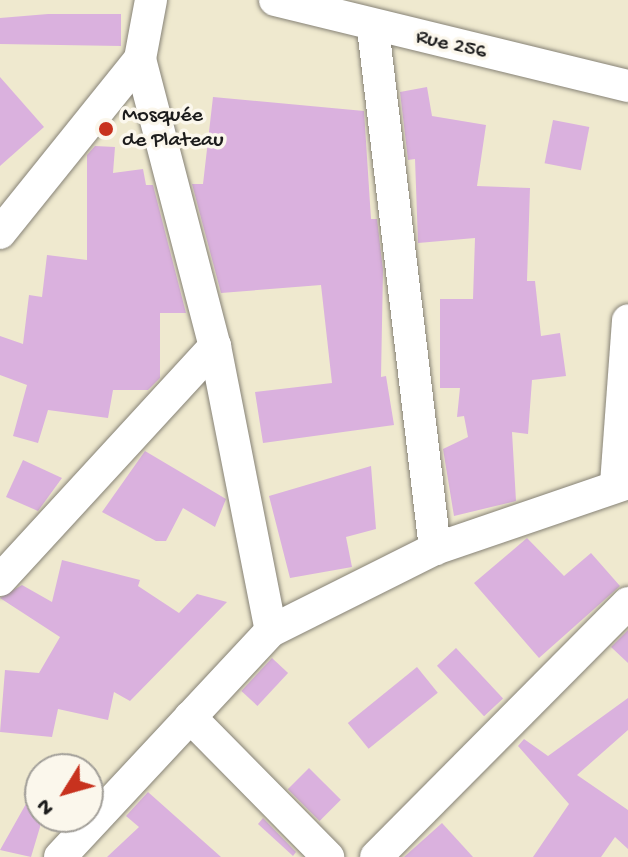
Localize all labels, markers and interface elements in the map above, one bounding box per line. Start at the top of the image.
street label: Rue 256 [413,25,489,67]
place label: Mosquée de Plateau [122,103,224,154]
marker: Mosquée de Plateau [97,120,115,138]
north arrow [24,753,104,833]
text: N [32,793,61,820]

